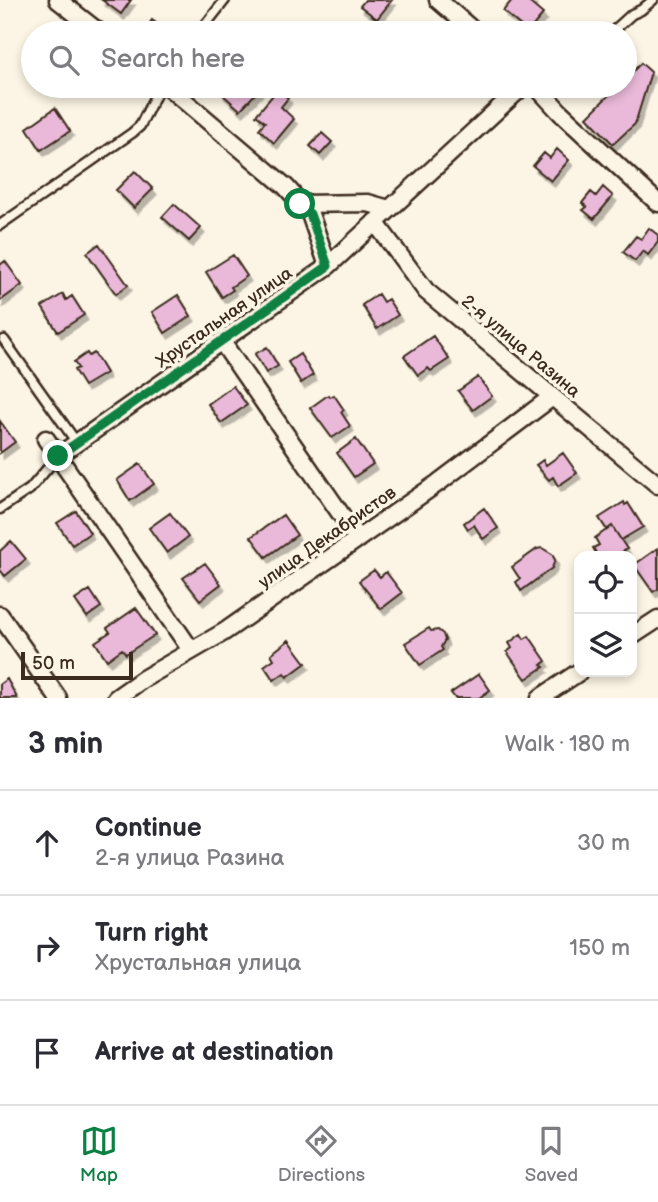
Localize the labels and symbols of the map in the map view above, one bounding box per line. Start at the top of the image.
route start [284,188,315,219]
street label: Хрустальная улица [152,262,297,372]
street label: 2-я улица Разина [457,291,584,402]
route end [42,440,73,471]
street label: улица Декабристов [254,482,401,593]
scale bar [21,649,133,681]

